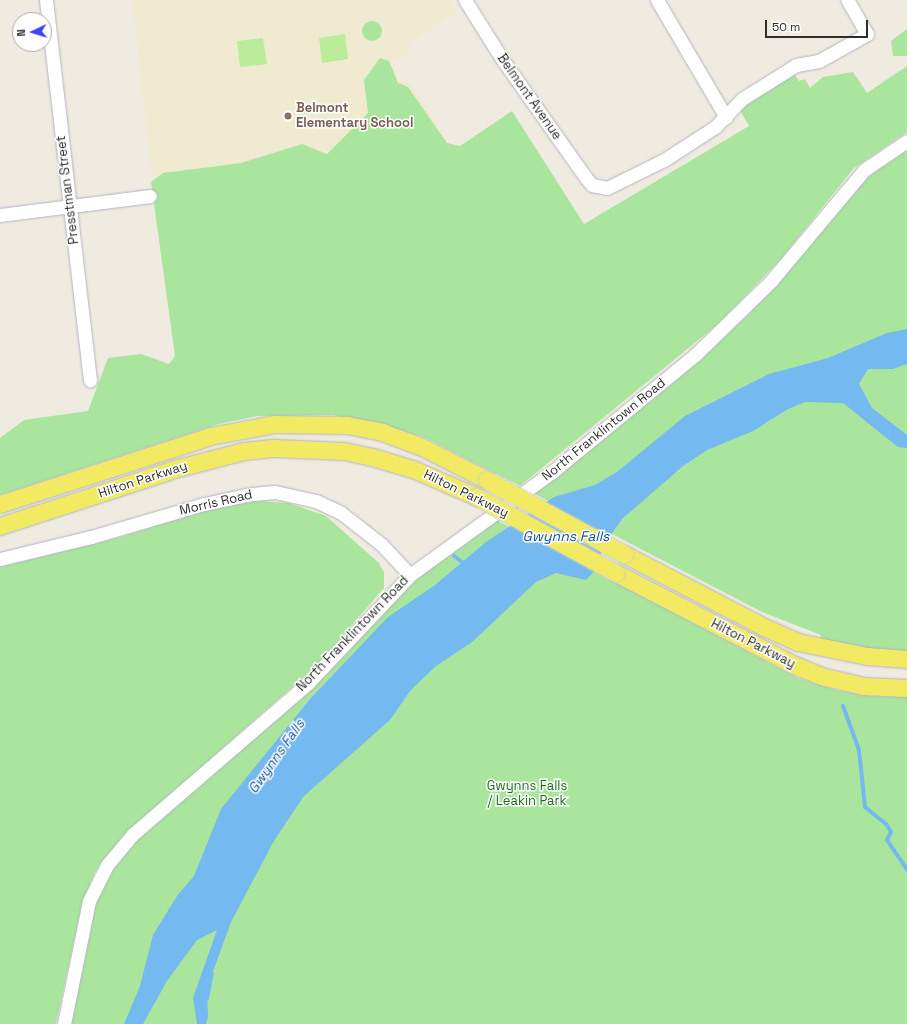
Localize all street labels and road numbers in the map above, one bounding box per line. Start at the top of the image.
street label: Belmont Avenue [493,51,565,143]
street label: Presstman Street [54,135,82,245]
street label: North Franklintown Road [539,375,669,485]
street label: Hilton Parkway [97,458,189,502]
street label: Hilton Parkway [421,467,511,521]
street label: Morris Road [178,487,254,519]
street label: North Franklintown Road [294,573,412,695]
street label: Hilton Parkway [708,616,798,672]

